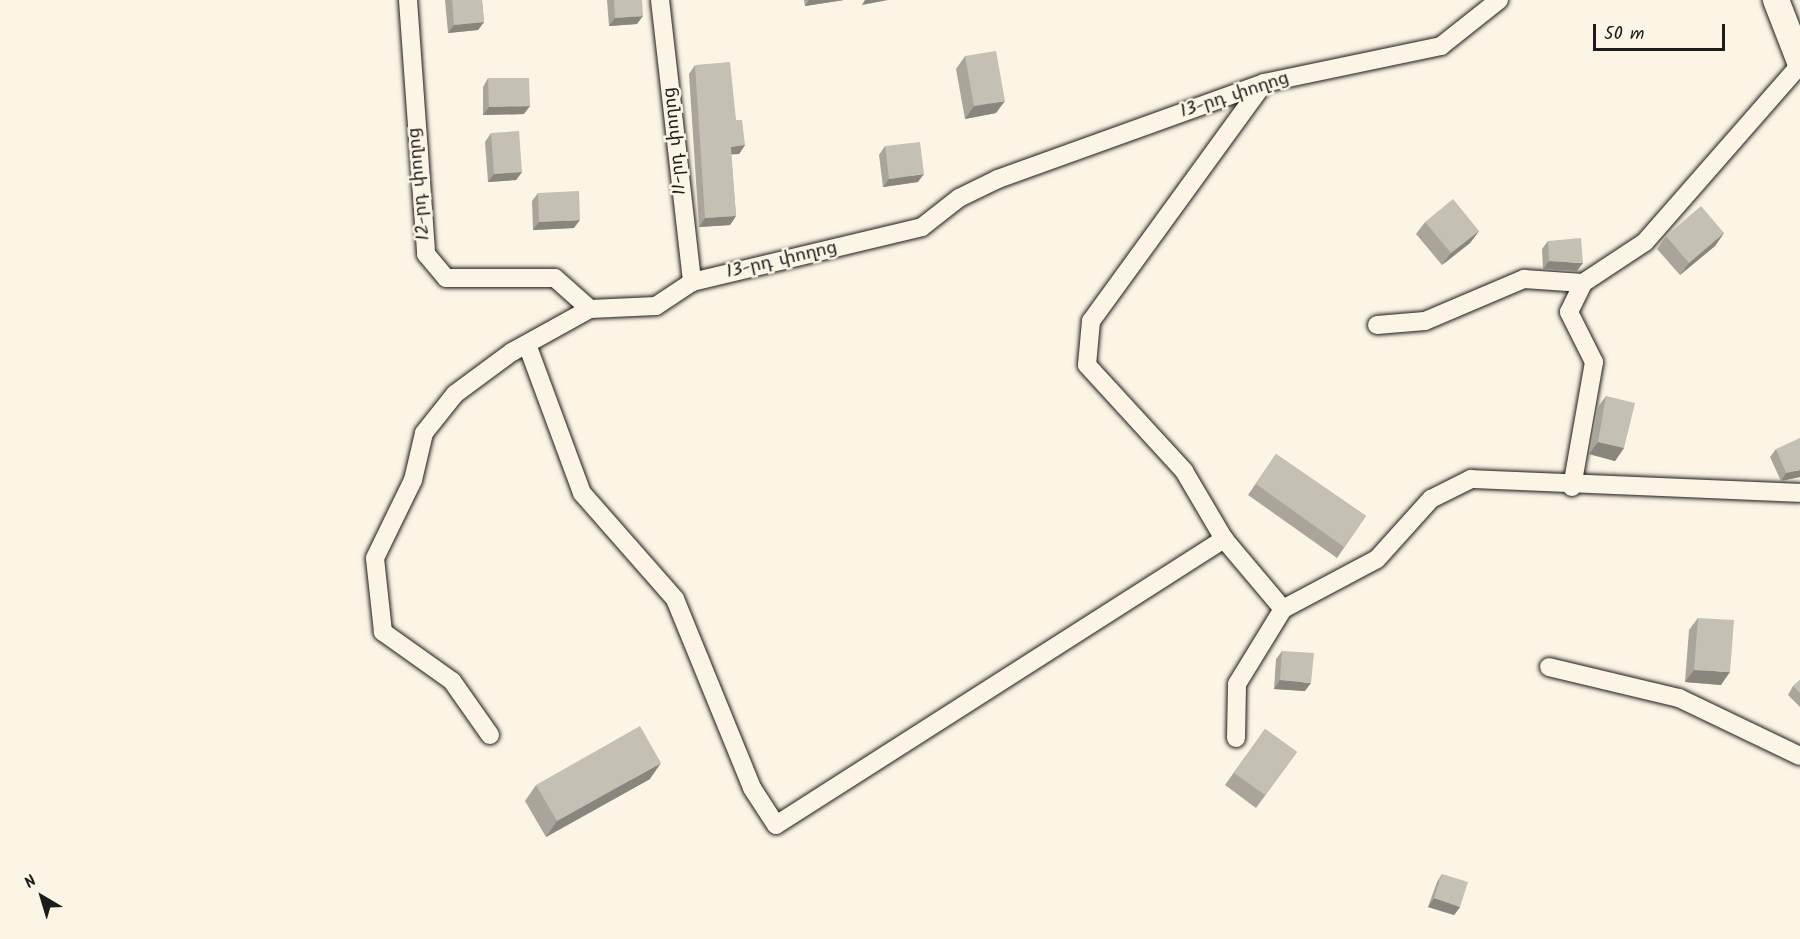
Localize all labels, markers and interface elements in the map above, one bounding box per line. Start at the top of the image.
scale bar [1596,12,1728,50]
text: 50 m [1604,20,1644,49]
street label: 13-րդ փողոց [1178,68,1292,124]
street label: 11-րդ փողոց [660,86,692,196]
street label: 12-րդ փողոց [404,127,436,241]
street label: 13-րդ փողոց [724,238,840,284]
north arrow [12,867,72,927]
text: N [19,869,42,895]

